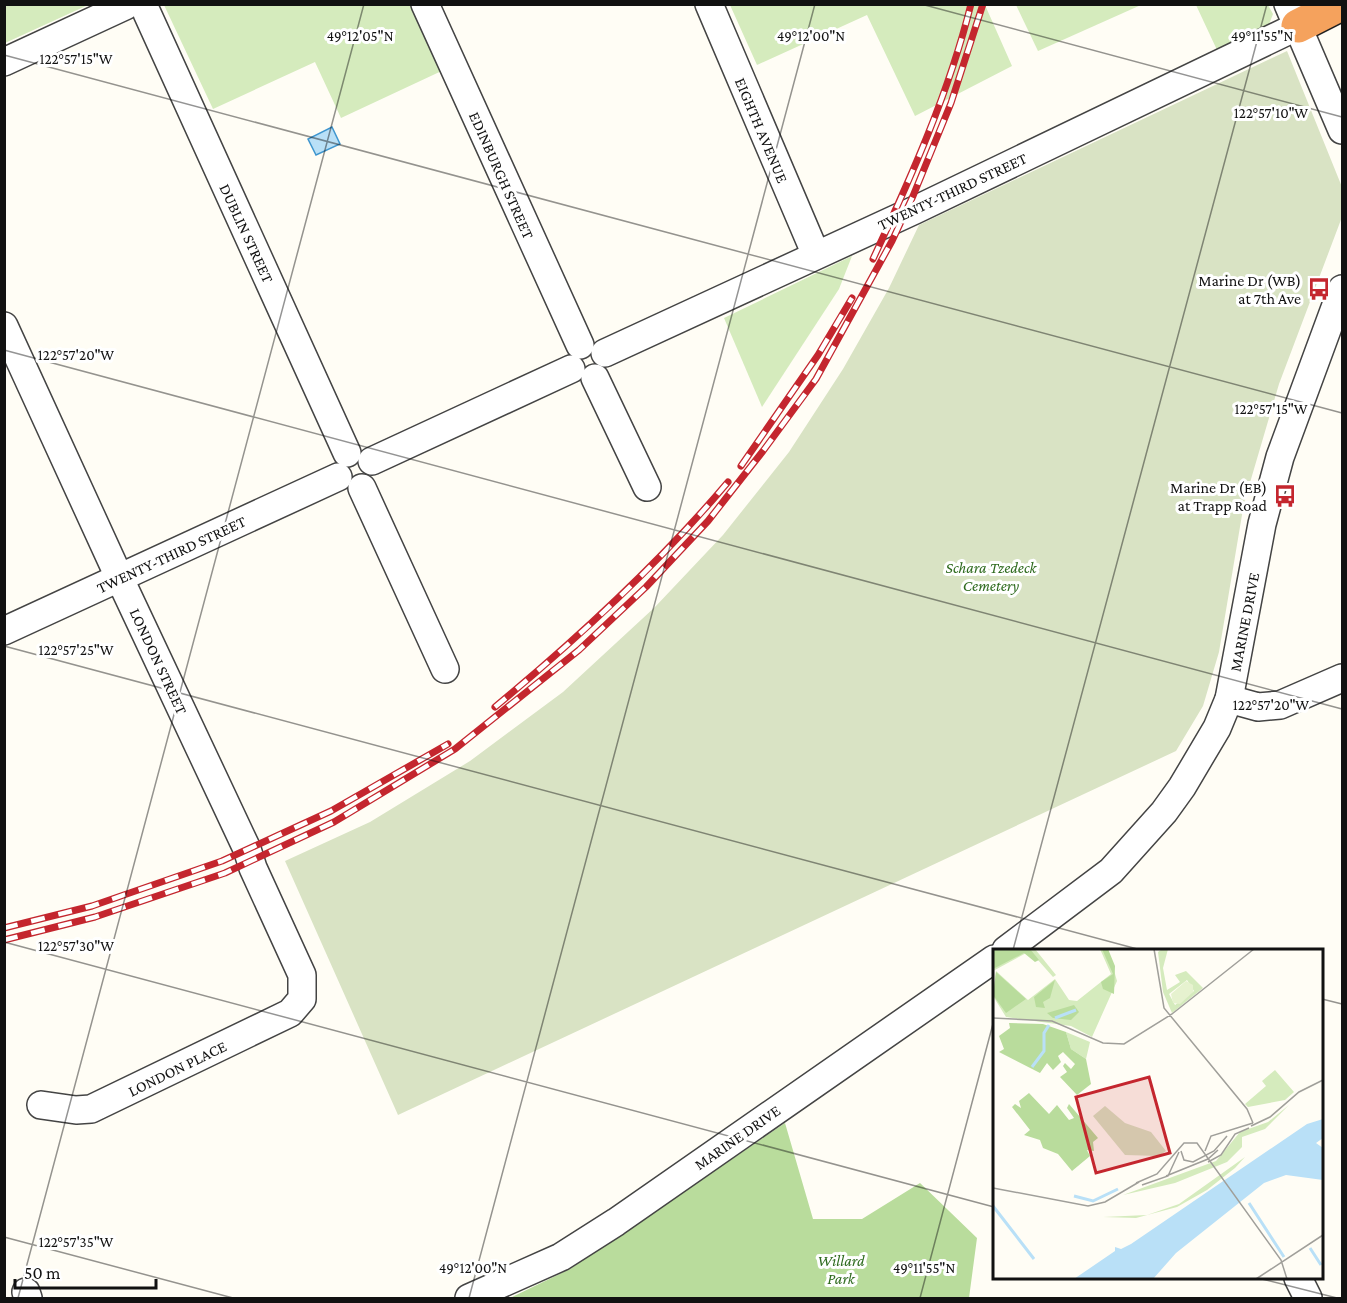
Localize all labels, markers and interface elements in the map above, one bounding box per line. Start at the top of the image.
text: 49°12'05"N [326,28,394,44]
text: 49°12'00"N [777,28,845,44]
text: 49°11'55"N [1231,28,1293,44]
text: 122°57'15"W [40,51,113,67]
street label: EIGHTH AVENUE [732,75,791,186]
text: 122°57'10"W [1234,105,1308,121]
street label: EDINBURGH STREET [466,109,537,242]
street label: TWENTY-THIRD STREET [875,149,1030,233]
street label: DUBLIN STREET [216,181,277,286]
place label: Marine Dr (WB) at 7th Ave [1198,272,1301,307]
bus stop icon: Marine Dr (WB) at 7th Ave [1306,276,1332,302]
text: 122°57'20"W [38,347,114,363]
text: 122°57'15"W [1235,401,1308,417]
place label: Marine Dr (EB) at Trapp Road [1170,479,1268,515]
bus stop icon: Marine Dr (EB) at Trapp Road [1272,483,1298,509]
street label: TWENTY-THIRD STREET [94,512,249,596]
park label: Schara Tzedeck Cemetery [946,559,1037,595]
street label: MARINE DRIVE [1227,571,1262,673]
street label: LONDON STREET [127,605,191,717]
text: 122°57'25"W [38,642,114,658]
text: 122°57'20"W [1233,697,1309,713]
text: 122°57'30"W [38,938,114,954]
inset map [993,949,1323,1279]
street label: LONDON PLACE [125,1037,229,1100]
street label: MARINE DRIVE [691,1101,784,1173]
text: 122°57'35"W [39,1234,114,1250]
scale bar [15,1252,156,1290]
park label: Willard Park [818,1252,865,1287]
text: 49°12'00"N [439,1260,507,1276]
text: 49°11'55"N [893,1260,955,1276]
text: 50 m [24,1263,61,1283]

